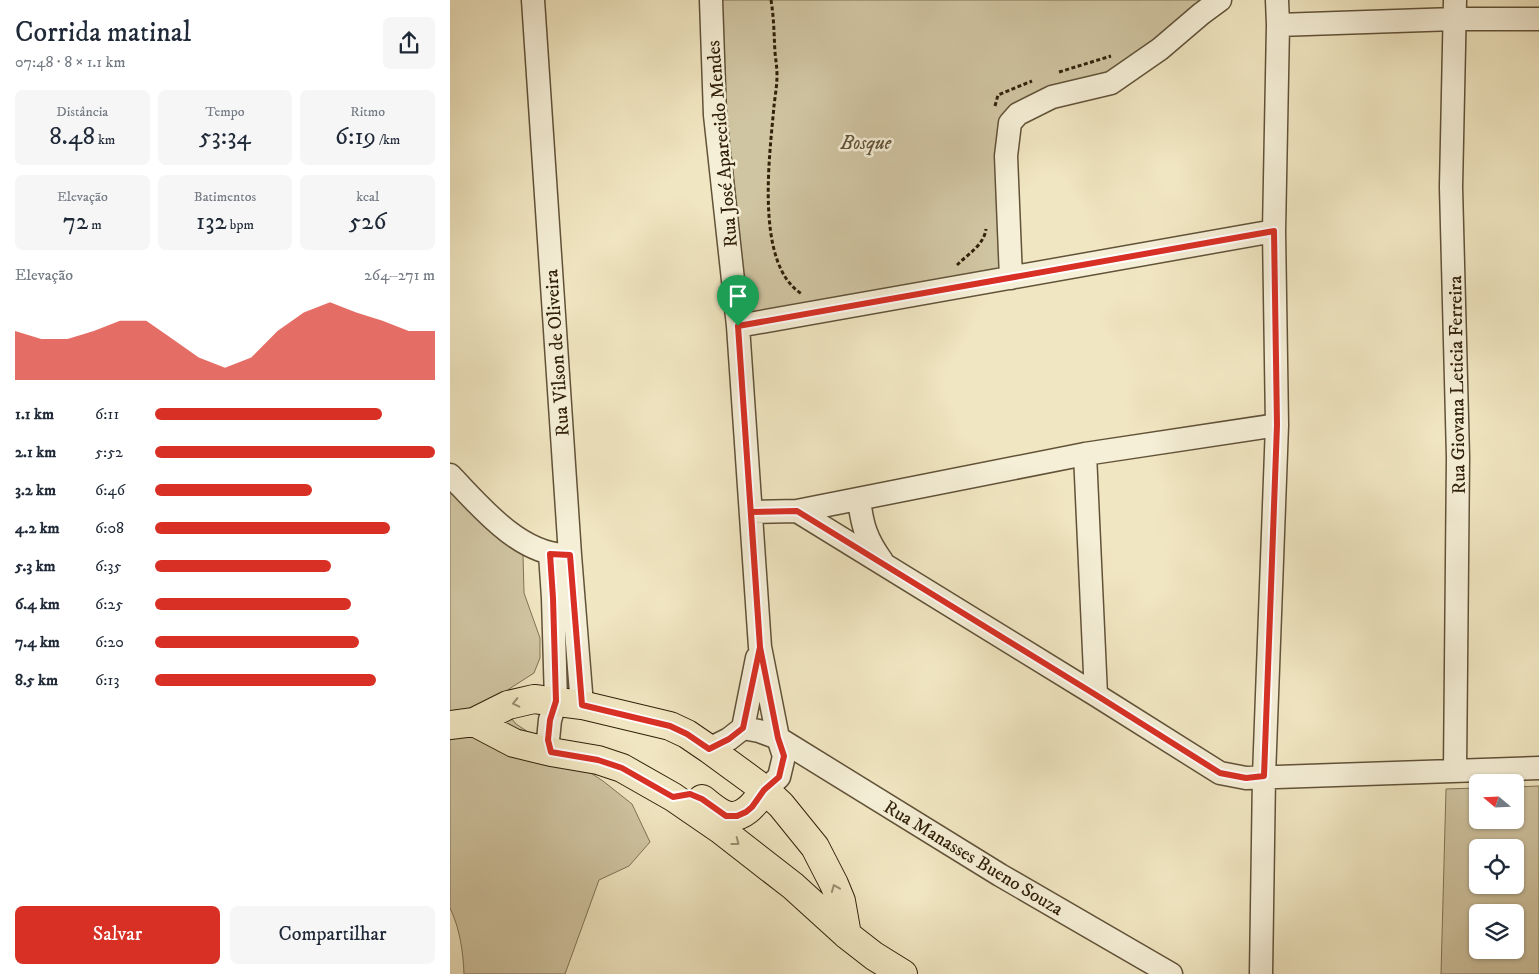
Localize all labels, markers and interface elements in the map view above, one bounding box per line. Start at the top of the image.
text: Corrida matinal [15,15,191,50]
button: share [383,17,435,69]
street label: Rua José Aparecido Mendes [702,39,743,248]
text: 07:48 · 8 × 1.1 km [15,52,126,72]
text: Distância [56,103,108,121]
text: Tempo [205,103,245,121]
text: Ritmo [350,103,385,121]
text: 8.48 [49,121,95,152]
text: 53:34 [199,121,251,152]
text: 6:19 [335,121,376,152]
text: km [95,131,115,149]
text: /km [376,131,400,149]
park label: Bosque [840,132,892,156]
text: Elevação [57,188,108,206]
text: Batimentos [194,188,256,206]
text: kcal [356,188,379,206]
text: 72 [63,206,88,237]
text: 132 [196,206,227,237]
text: 526 [349,206,387,237]
text: m [88,216,102,234]
text: bpm [227,216,254,234]
text: Elevação [15,265,73,285]
text: 264–271 m [364,265,435,285]
street label: Rua Vilson de Oliveira [540,269,575,437]
pin [717,275,759,326]
street label: Rua Giovana Leticia Ferreira [1444,275,1471,495]
icon: arrive [724,282,752,310]
text: 1.1 km [15,404,54,424]
text: 6:11 [95,404,119,424]
text: 2.1 km [15,442,56,462]
text: 5:52 [95,442,123,462]
text: 3.2 km [15,480,56,500]
text: 6:46 [95,480,125,500]
text: 4.2 km [15,518,60,538]
text: 6:08 [95,518,124,538]
text: 5.3 km [15,556,56,576]
text: 6:35 [95,556,121,576]
text: 6.4 km [15,594,60,614]
text: 6:25 [95,594,123,614]
text: 7.4 km [15,632,60,652]
text: 6:20 [95,632,124,652]
text: 8.5 km [15,670,58,690]
text: 6:13 [95,670,119,690]
one-way arrow [512,697,521,708]
north arrow [1469,774,1524,829]
map controls [1469,774,1524,959]
street label: Rua Manasses Bueno Souza [879,796,1067,921]
one-way arrow [731,836,740,845]
button: locate [1469,839,1524,894]
one-way arrow [831,884,842,893]
button: layers [1469,904,1524,959]
button: Salvar [15,906,220,964]
button: Compartilhar [230,906,435,964]

